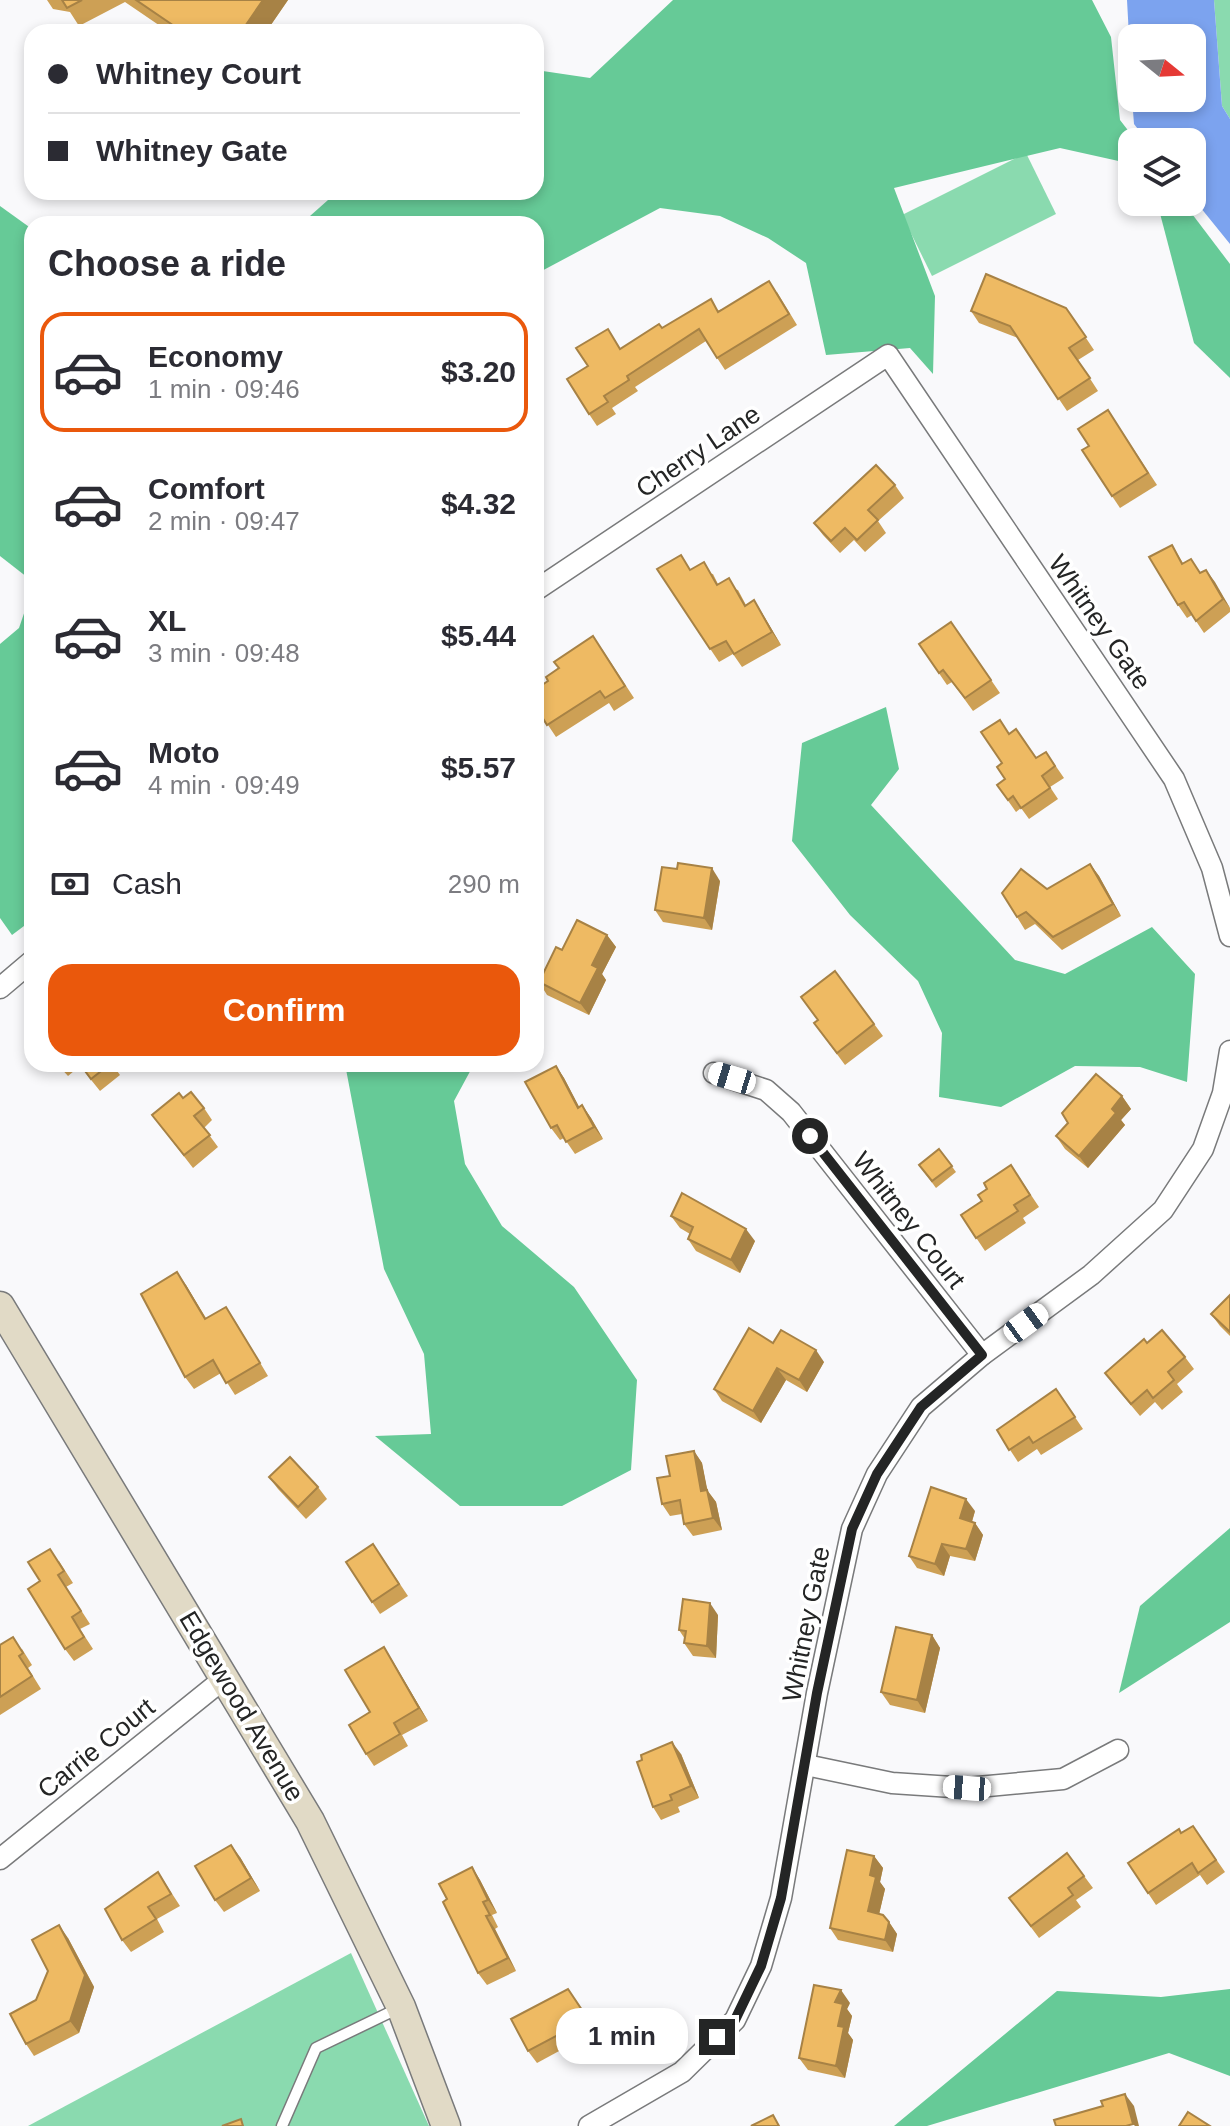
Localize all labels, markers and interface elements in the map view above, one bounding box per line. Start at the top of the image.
north arrow [1118,24,1206,112]
map controls [1118,24,1206,216]
text: Whitney Court [96,57,301,90]
button: layers [1118,128,1206,216]
text: Whitney Gate [96,134,288,167]
text: Choose a ride [48,243,286,284]
icon: car [52,336,124,408]
text: Economy [148,340,283,373]
text: $3.20 [441,355,516,388]
text: 1 min · 09:46 [148,374,300,404]
street label: Cherry Lane [630,399,766,503]
icon: car [52,468,124,540]
text: Comfort [148,472,265,505]
text: $4.32 [441,487,516,520]
text: 2 min · 09:47 [148,506,300,536]
street label: Whitney Gate [1043,549,1157,695]
icon: car [52,600,124,672]
text: XL [148,604,186,637]
text: $5.44 [441,619,516,652]
text: 3 min · 09:48 [148,638,300,668]
icon: car [52,732,124,804]
text: Moto [148,736,220,769]
text: $5.57 [441,751,516,784]
text: 4 min · 09:49 [148,770,300,800]
icon: cash [48,862,92,906]
text: Cash [112,867,182,900]
text: 290 m [448,869,520,899]
button: Confirm [48,964,520,1056]
car [706,1060,758,1096]
route start [792,1118,828,1154]
street label: Whitney Court [846,1146,972,1295]
car [1000,1299,1052,1347]
street label: Whitney Gate [776,1544,836,1704]
street label: Edgewood Avenue [173,1606,311,1806]
street label: Carrie Court [32,1691,161,1804]
car [942,1774,992,1802]
callout: 1 min [557,2009,689,2065]
route end [699,2019,735,2055]
text: 1 min [588,2021,656,2051]

